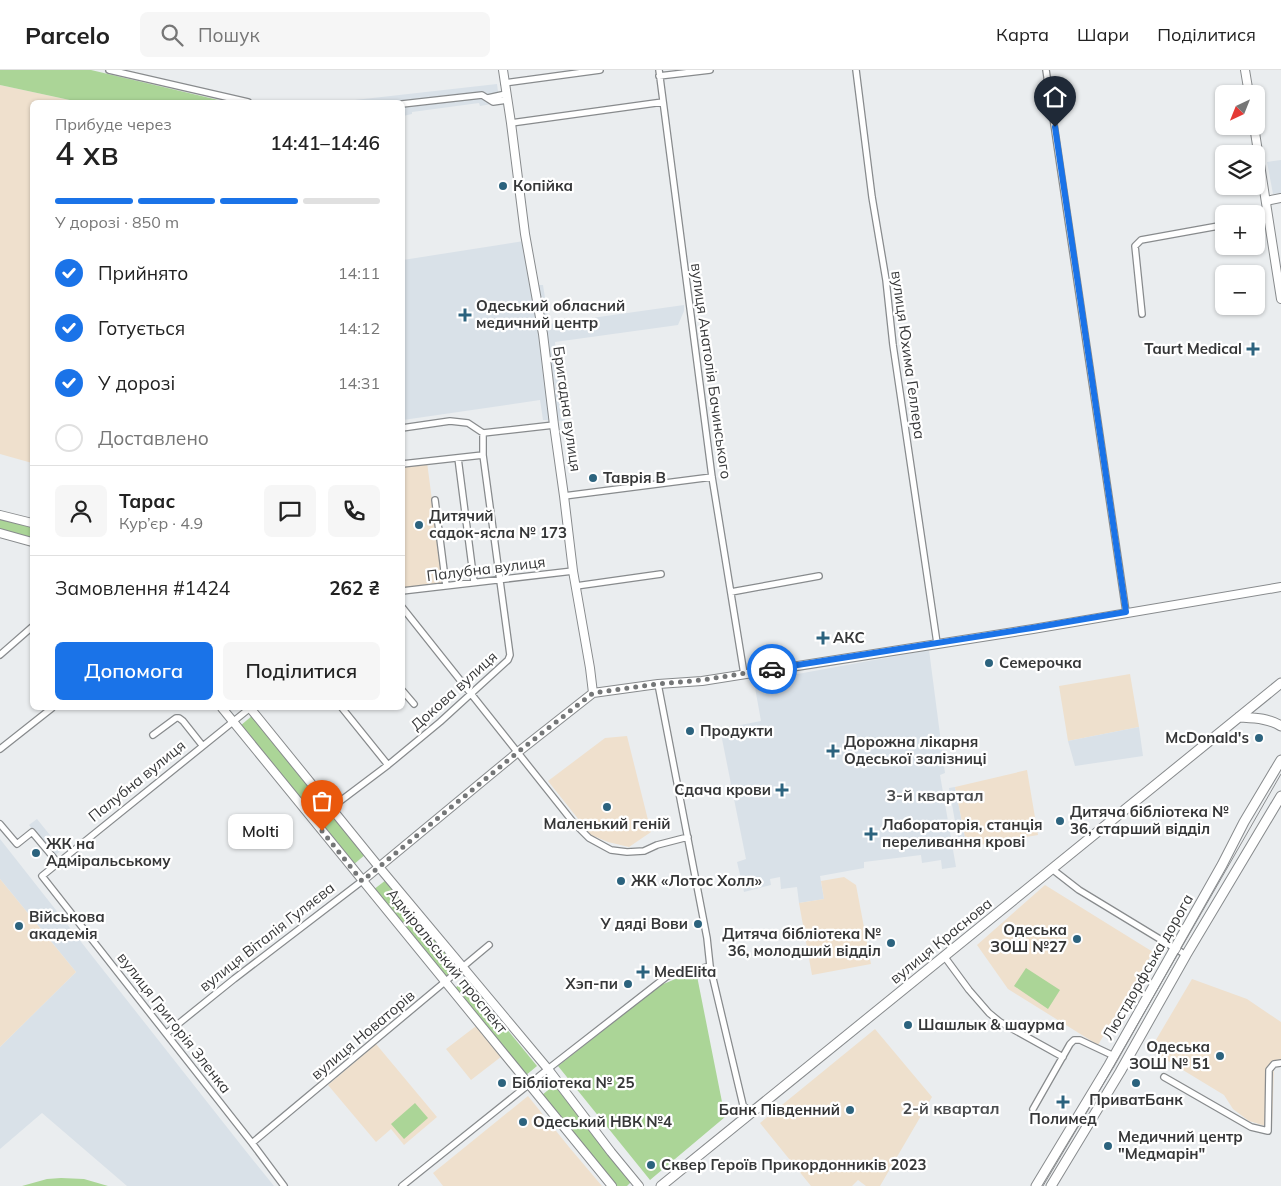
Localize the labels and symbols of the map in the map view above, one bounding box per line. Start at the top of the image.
pin [1034,76,1076,127]
north arrow [1215,85,1265,135]
place label: Копійка [513,176,573,195]
marker: Копійка [497,180,509,192]
street label: вулиця Анатолія Бачинського [687,262,736,480]
street label: вулиця Юхима Геллера [887,269,930,440]
place label: Одеський обласний медичний центр [476,296,625,332]
marker: Одеський обласний медичний центр [458,308,472,322]
place label: Taurt Medical [1144,339,1242,358]
marker: Taurt Medical [1246,342,1260,356]
street label: Бригадна вулиця [549,345,586,473]
place label: Таврія В [603,468,666,487]
marker: Таврія В [587,472,599,484]
place label: Дитячий садок-ясла № 173 [429,506,567,542]
marker: Дитячий садок-ясла № 173 [413,519,425,531]
street label: Палубна вулиця [425,552,546,585]
place label: АКС [833,628,865,647]
marker: АКС [817,632,829,644]
courier [747,644,797,694]
street label: Докова вулиця [406,647,501,735]
place label: Семерочка [999,653,1082,672]
marker: Семерочка [983,657,995,669]
place label: Продукти [700,721,773,740]
marker: Продукти [684,725,696,737]
place label: McDonald's [1165,728,1249,747]
place label: Дорожна лікарня Одеської залізниці [844,732,987,768]
marker: McDonald's [1253,732,1265,744]
street label: Палубна вулиця [84,736,189,826]
marker: Дорожна лікарня Одеської залізниці [826,744,840,758]
pin [301,780,343,831]
place label: Сдача крови [674,780,771,799]
marker: Сдача крови [775,783,789,797]
district label: 3-й квартал [886,785,984,805]
marker: Маленький геній [601,801,613,813]
place label: Дитяча бібліотека № 36, старший відділ [1070,802,1229,838]
callout: Molti [227,814,292,848]
place label: Маленький геній [543,814,671,833]
place label: Лабораторія, станція переливання крові [882,815,1043,851]
marker: Дитяча бібліотека № 36, старший відділ [1054,815,1066,827]
marker: Лабораторія, станція переливання крові [864,827,878,841]
place label: ЖК на Адміральському [46,834,171,870]
marker: ЖК на Адміральському [30,847,42,859]
place label: ЖК «Лотос Холл» [631,871,763,890]
marker: ЖК «Лотос Холл» [615,875,627,887]
street label: вулиця Віталія Гуляєва [195,878,338,995]
street label: Адміральський проспект [383,884,512,1037]
street label: Люстдорфська дорога [1098,890,1197,1043]
street label: вулиця Краснова [886,894,996,988]
place label: Військова академія [29,907,105,943]
place label: У дяді Вови [600,914,688,933]
marker: У дяді Вови [692,918,704,930]
marker: Військова академія [13,920,25,932]
place label: Одеська ЗОШ №27 [990,920,1067,956]
place label: Дитяча бібліотека № 36, молодший відділ [722,924,881,960]
marker: Одеська ЗОШ №27 [1071,933,1083,945]
marker: Дитяча бібліотека № 36, молодший відділ [885,937,897,949]
street label: вулиця Григорія Зленка [113,948,235,1097]
place label: MedElita [654,962,716,981]
marker: MedElita [636,965,650,979]
place label: Хэп-пи [565,974,618,993]
marker: Хэп-пи [622,978,634,990]
street label: вулиця Новаторів [307,986,418,1084]
place label: Шашлык & шаурма [918,1015,1065,1034]
marker: Шашлык & шаурма [902,1019,914,1031]
place label: Одеська ЗОШ № 51 [1129,1037,1210,1073]
marker: Одеська ЗОШ № 51 [1214,1050,1226,1062]
place label: Бібліотека № 25 [512,1073,634,1092]
marker: Бібліотека № 25 [496,1077,508,1089]
marker: ПриватБанк [1130,1077,1142,1089]
place label: ПриватБанк [1089,1090,1183,1109]
marker: Полимед [1057,1096,1069,1108]
district label: 2-й квартал [902,1098,1000,1118]
place label: Банк Південний [719,1100,840,1119]
marker: Банк Південний [844,1104,856,1116]
place label: Полимед [1029,1109,1097,1128]
place label: Одеський НВК №4 [533,1112,672,1131]
marker: Одеський НВК №4 [517,1116,529,1128]
place label: Медичний центр "Медмарін" [1118,1127,1243,1163]
marker: Медичний центр "Медмарін" [1102,1140,1114,1152]
place label: Сквер Героїв Прикордонників 2023 [661,1155,927,1174]
marker: Сквер Героїв Прикордонників 2023 [645,1159,657,1171]

